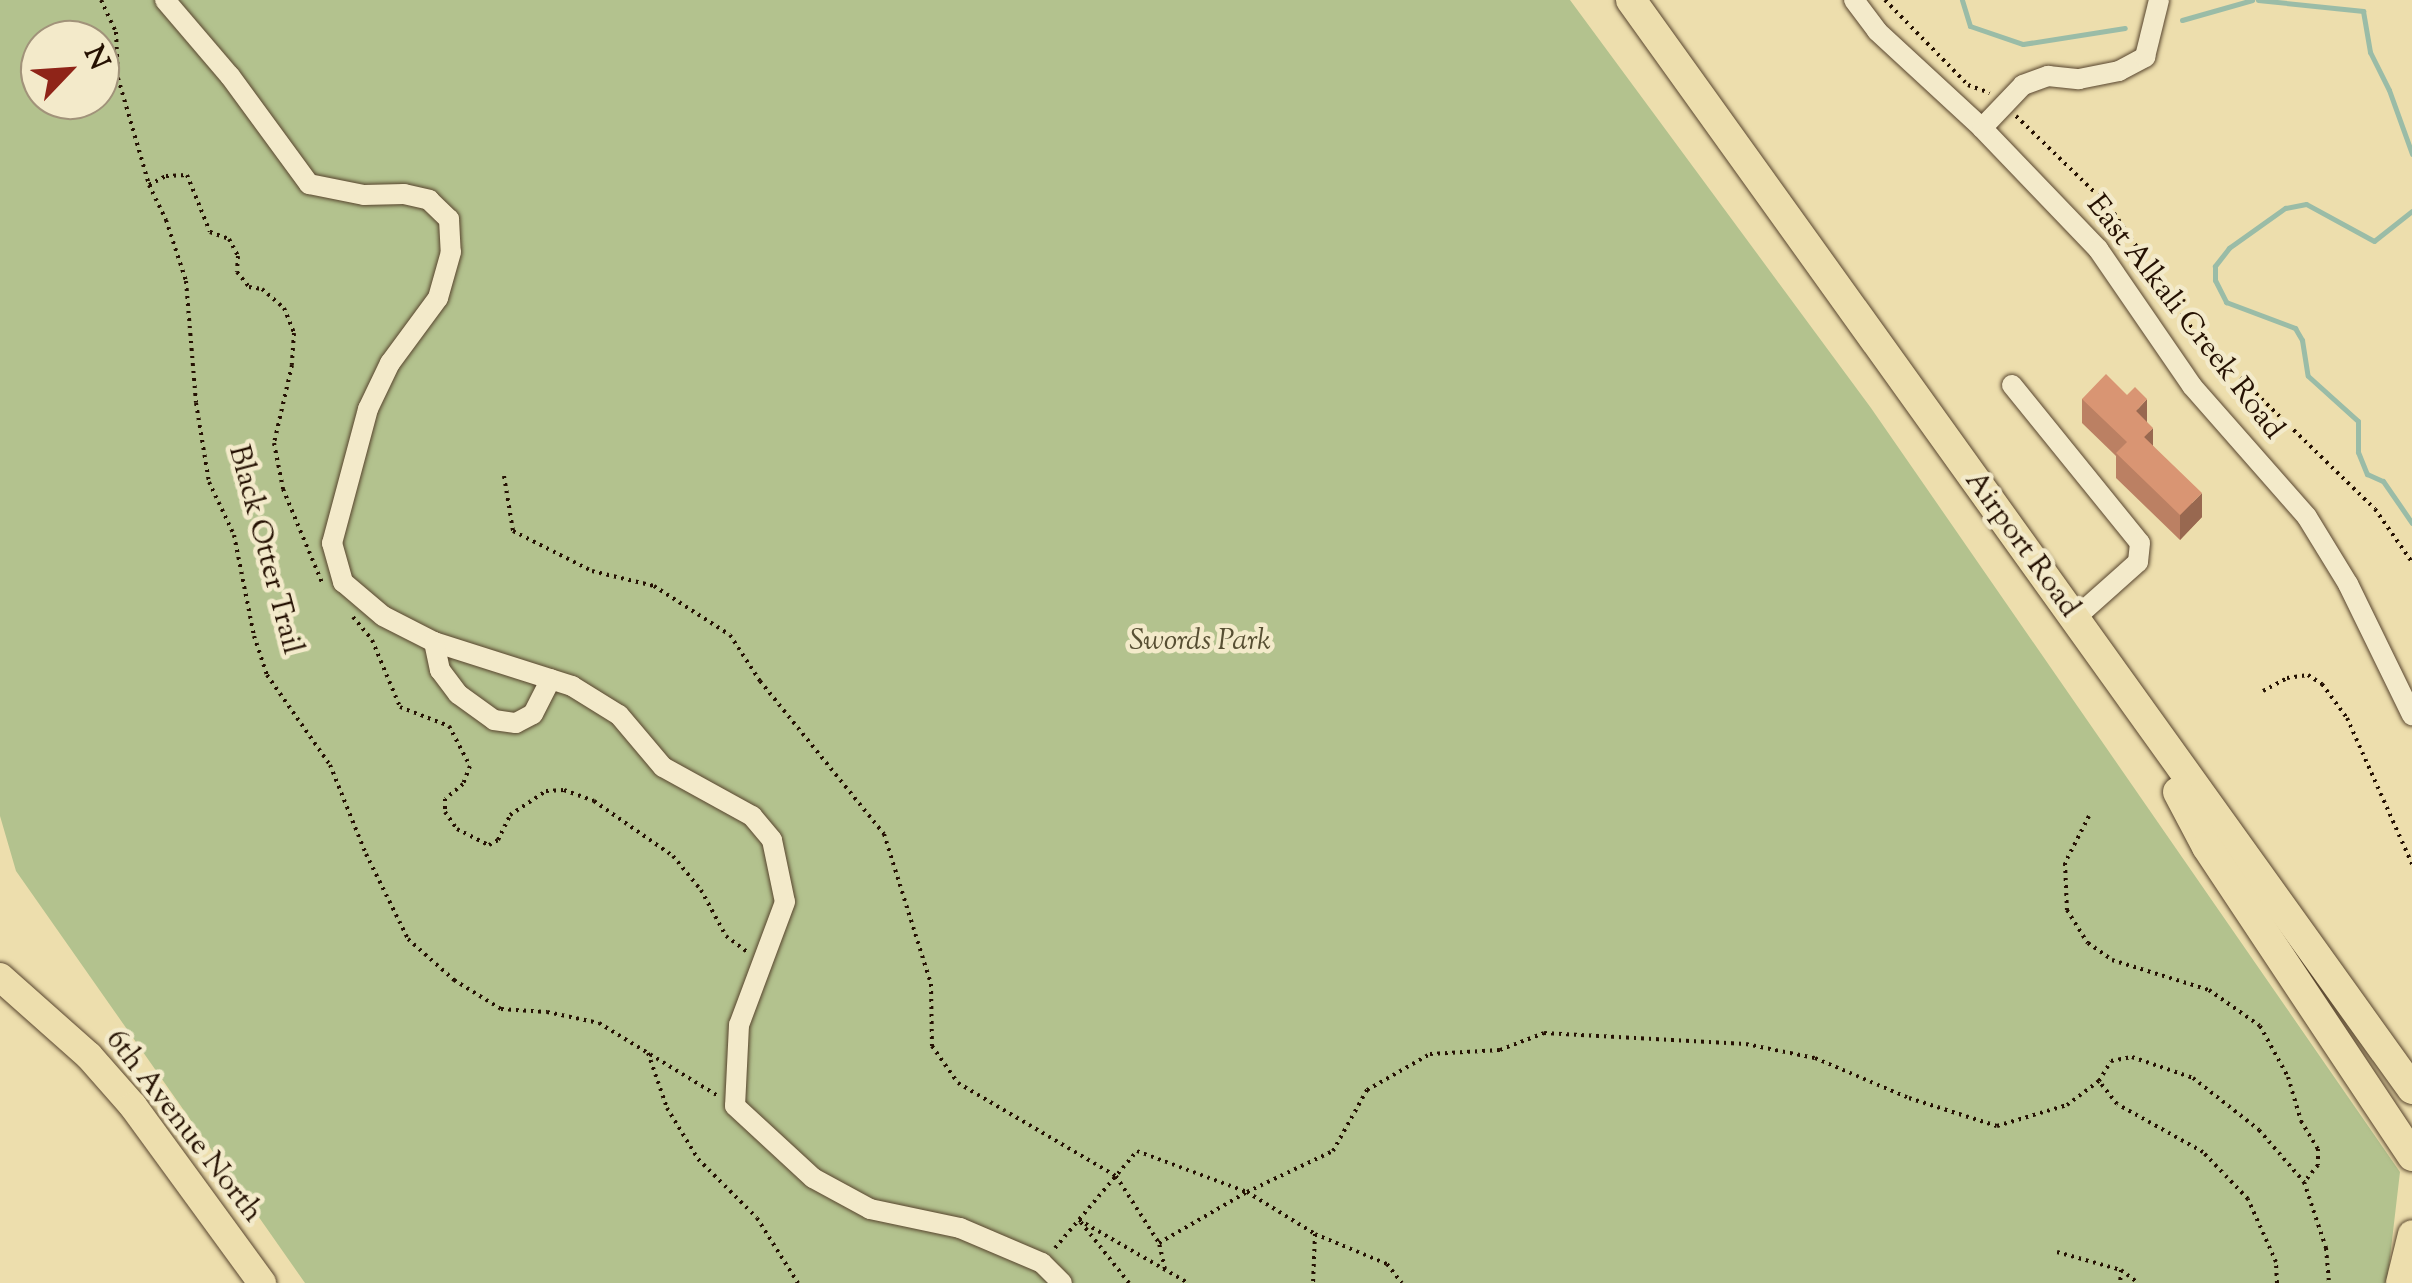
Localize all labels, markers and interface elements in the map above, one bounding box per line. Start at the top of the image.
north arrow [20,20,120,120]
text: N [73,40,118,77]
street label: East Alkali Creek Road [2078,189,2290,447]
street label: Black Otter Trail [219,442,309,658]
street label: Airport Road [1956,465,2086,625]
park label: Swords Park [1129,624,1271,660]
street label: 6th Avenue North [97,1023,269,1231]

